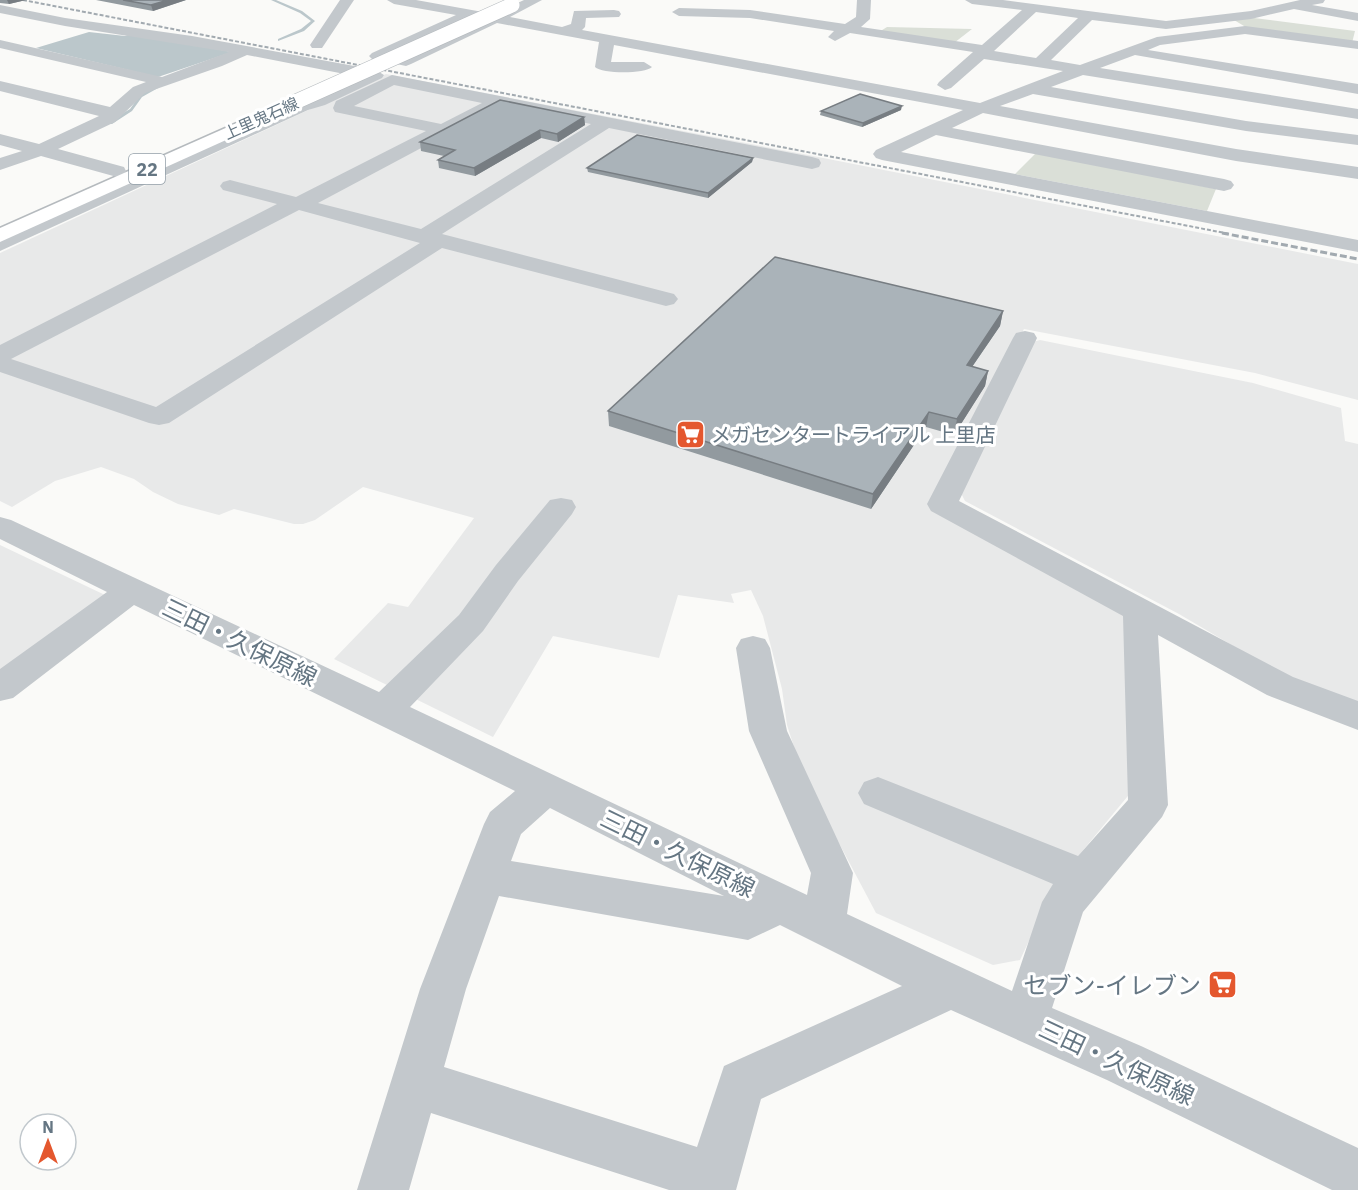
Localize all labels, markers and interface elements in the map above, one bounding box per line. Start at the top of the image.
street label: 上里鬼石線 [220,93,302,143]
road number: 22 [129,154,165,184]
supermarket icon: メガセンタートライアル 上里店 [674,418,706,450]
place label: メガセンタートライアル 上里店 [711,421,996,448]
street label: 三田・久保原線 [157,591,323,693]
street label: 三田・久保原線 [595,802,761,904]
place label: セブン-イレブン [1023,969,1201,1001]
supermarket icon: セブン-イレブン [1206,969,1238,1001]
street label: 三田・久保原線 [1034,1012,1200,1112]
north arrow [18,1112,78,1172]
text: N [42,1117,54,1137]

